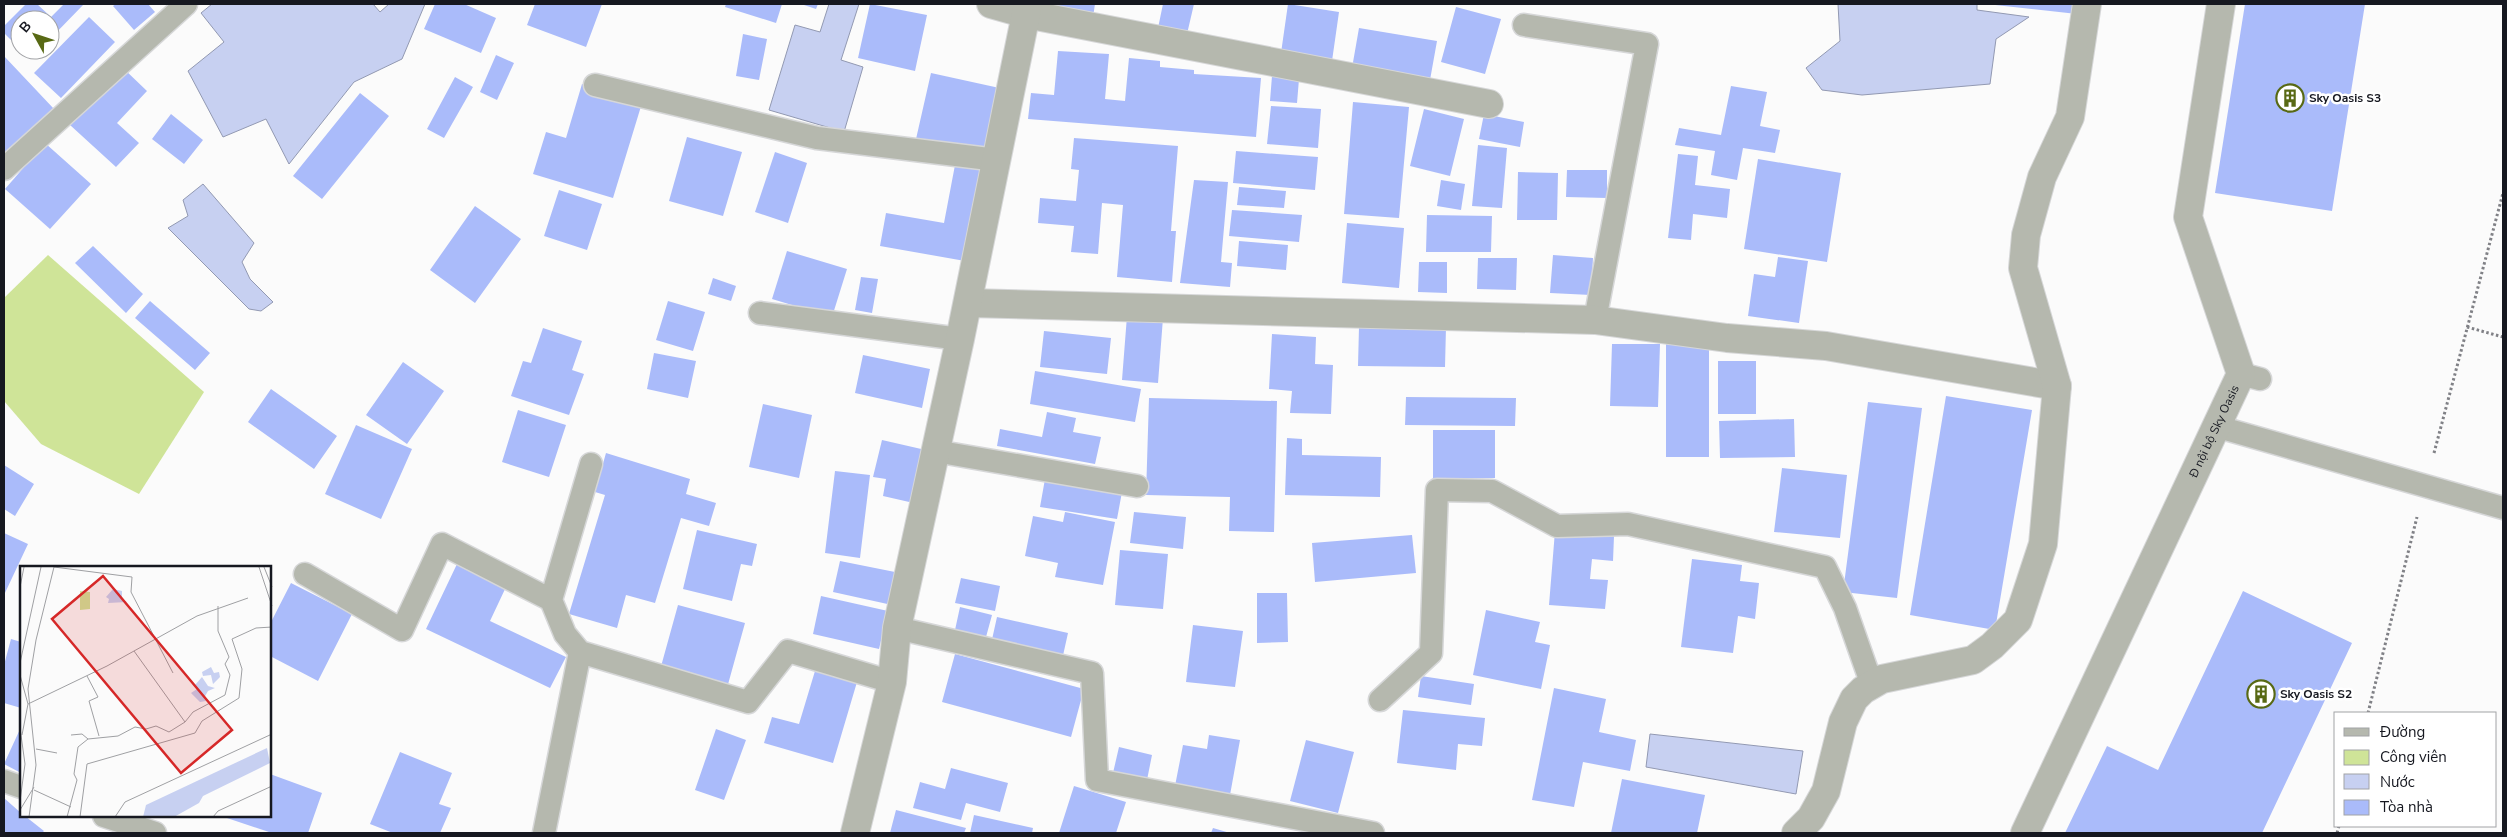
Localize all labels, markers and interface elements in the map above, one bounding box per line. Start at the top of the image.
north arrow [10,10,60,60]
text: B [15,17,36,37]
building icon: Sky Oasis S3 [2275,83,2305,113]
place label: Sky Oasis S3 [2309,90,2381,106]
street label: Đ nội bộ Sky Oasis [2185,382,2243,481]
inset map [20,566,271,817]
building icon: Sky Oasis S2 [2246,679,2276,709]
place label: Sky Oasis S2 [2280,686,2352,702]
legend [2334,712,2497,827]
text: Đường [2379,722,2425,742]
text: Công viên [2380,747,2447,767]
text: Nước [2380,772,2415,792]
text: Tòa nhà [2380,797,2433,817]

